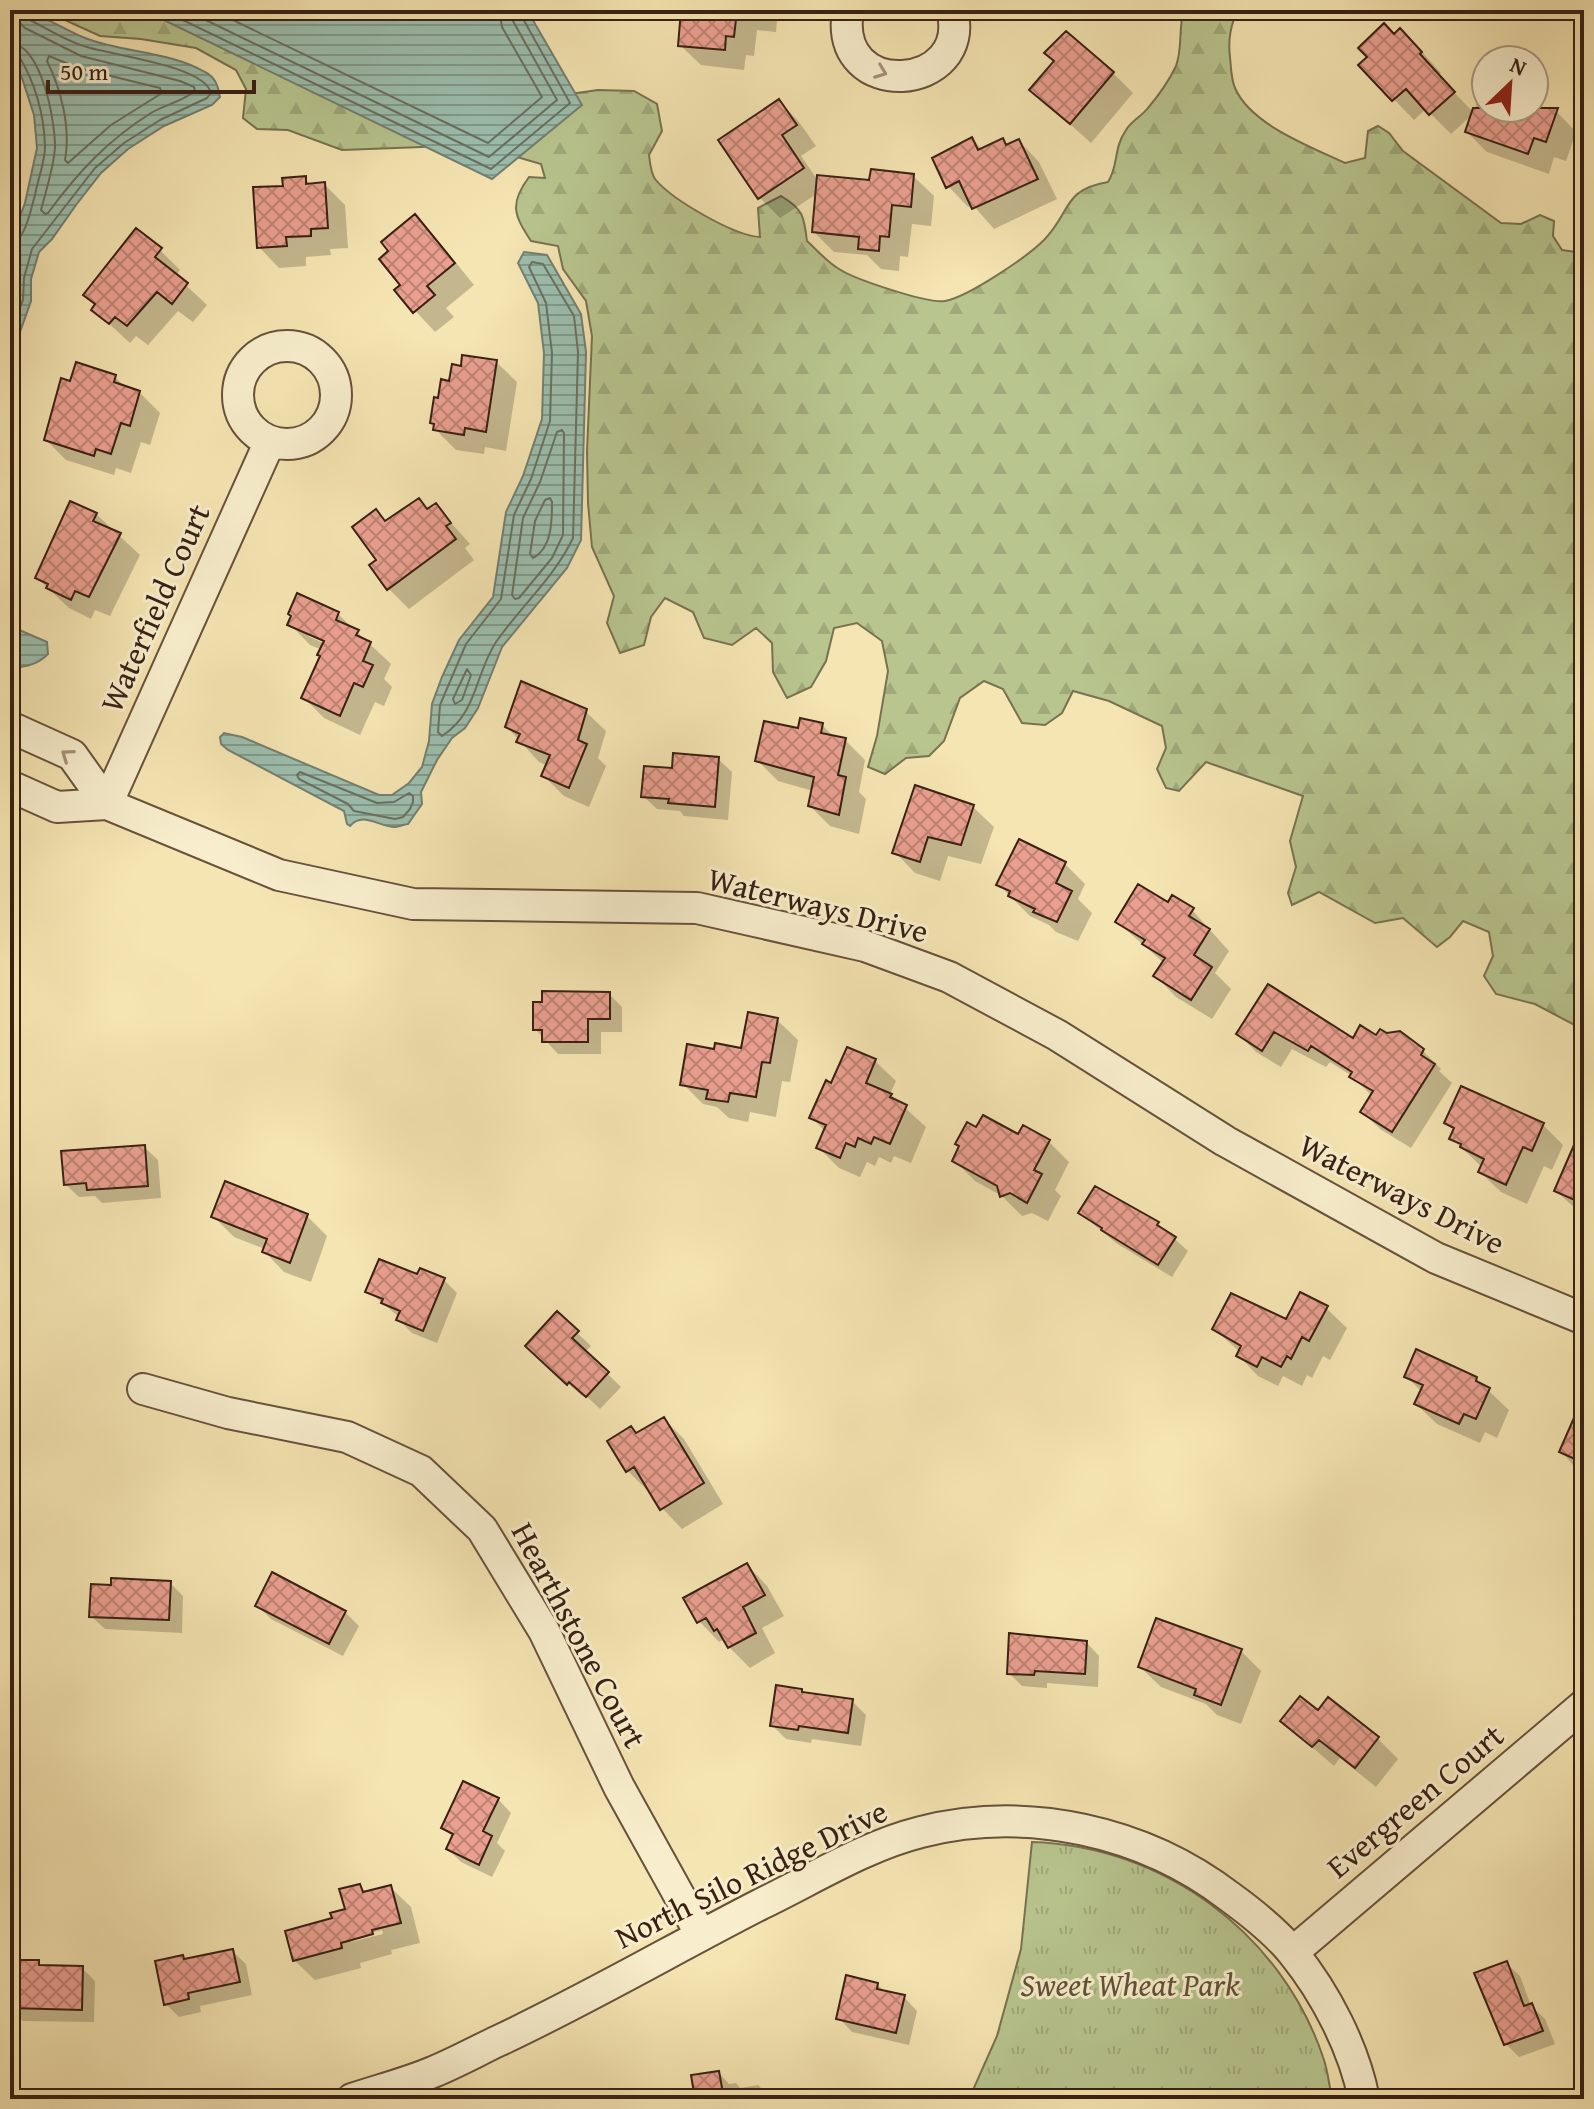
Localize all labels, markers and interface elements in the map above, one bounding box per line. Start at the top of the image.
scale bar [48,44,254,94]
north arrow [1470,44,1550,124]
text: N [1505,48,1532,84]
text: 50 m [60,54,108,89]
one-way arrow [873,62,887,79]
street label: Waterfield Court [88,496,221,719]
one-way arrow [61,750,76,765]
street label: Waterways Drive [703,854,933,955]
street label: Waterways Drive [1291,1121,1513,1266]
street label: Hearthstone Court [500,1513,659,1756]
street label: Evergreen Court [1316,1712,1514,1889]
street label: North Silo Ridge Drive [607,1787,895,1960]
park label: Sweet Wheat Park [1020,1961,1240,2008]

